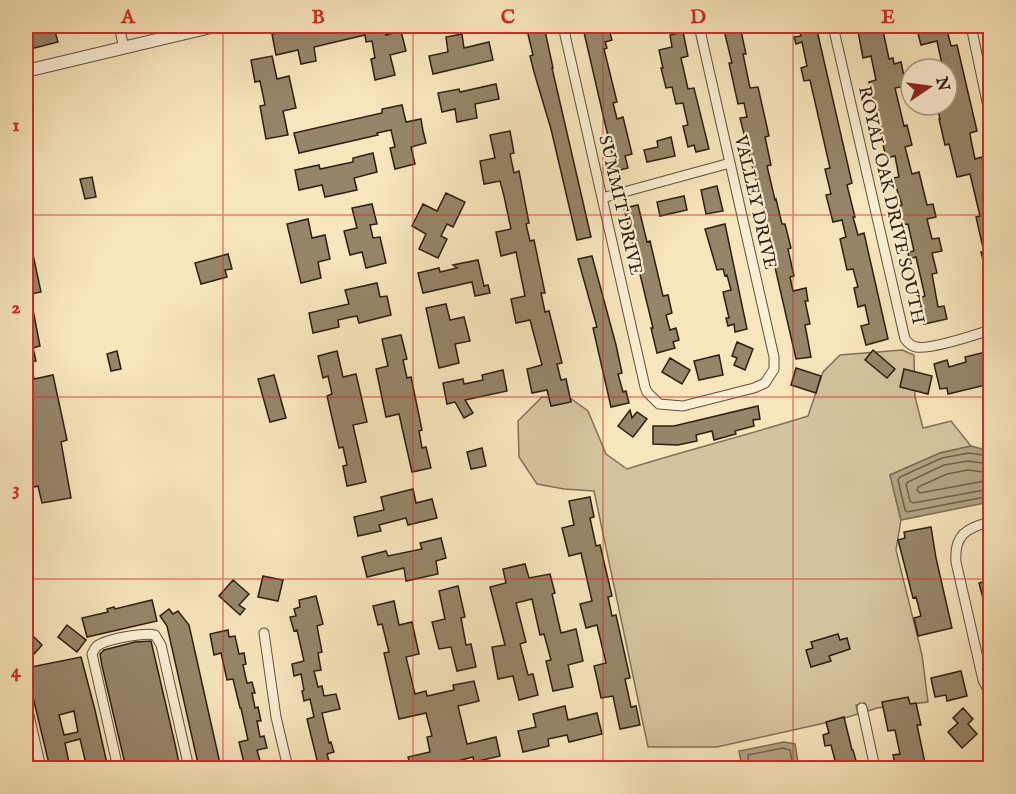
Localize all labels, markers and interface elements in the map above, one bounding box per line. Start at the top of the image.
text: A [120,5,136,30]
text: B [311,5,325,30]
text: C [501,5,515,30]
text: D [690,5,706,30]
text: E [881,5,895,30]
north arrow [899,57,959,117]
text: N [930,74,953,93]
street label: ROYAL OAK DRIVE SOUTH [852,84,929,327]
text: 1 [12,113,20,138]
street label: VALLEY DRIVE [728,132,781,272]
street label: SUMMIT DRIVE [592,133,647,278]
text: 2 [11,295,21,320]
text: 3 [12,477,20,502]
text: 4 [11,659,22,684]

